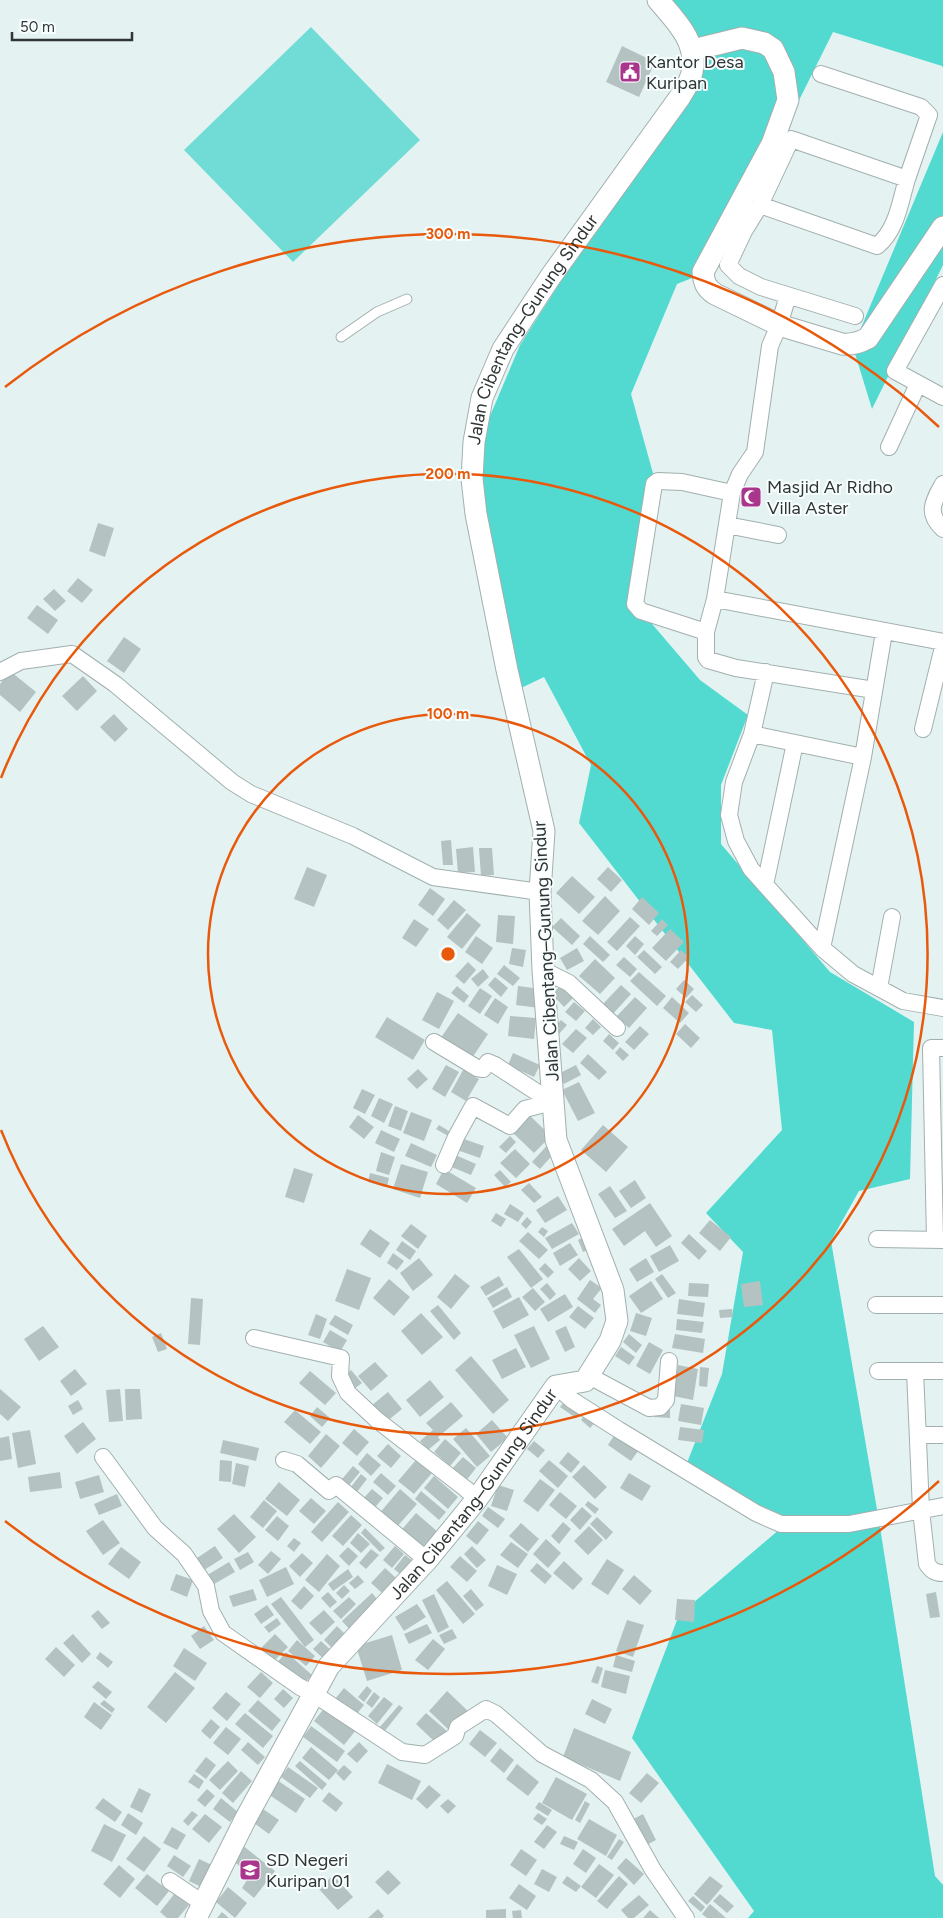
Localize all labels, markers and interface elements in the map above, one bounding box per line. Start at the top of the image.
scale bar [12,10,132,42]
text: 50 m [20,18,55,36]
place label: Kantor Desa Kuripan [646,51,744,94]
public building icon: Kantor Desa Kuripan [618,60,642,84]
street label: Jalan Cibentang–Gunung Sindur [463,210,603,446]
text: 300 m [426,225,470,243]
text: 200 m [426,465,470,483]
place label: Masjid Ar Ridho Villa Aster [767,476,893,519]
mosque icon: Masjid Ar Ridho Villa Aster [739,485,763,509]
text: 100 m [427,705,469,723]
street label: Jalan Cibentang–Gunung Sindur [528,820,564,1082]
centre of rings [439,945,457,963]
street label: Jalan Cibentang–Gunung Sindur [385,1384,562,1604]
place label: SD Negeri Kuripan 01 [266,1849,351,1892]
school or university icon: SD Negeri Kuripan 01 [238,1858,262,1882]

